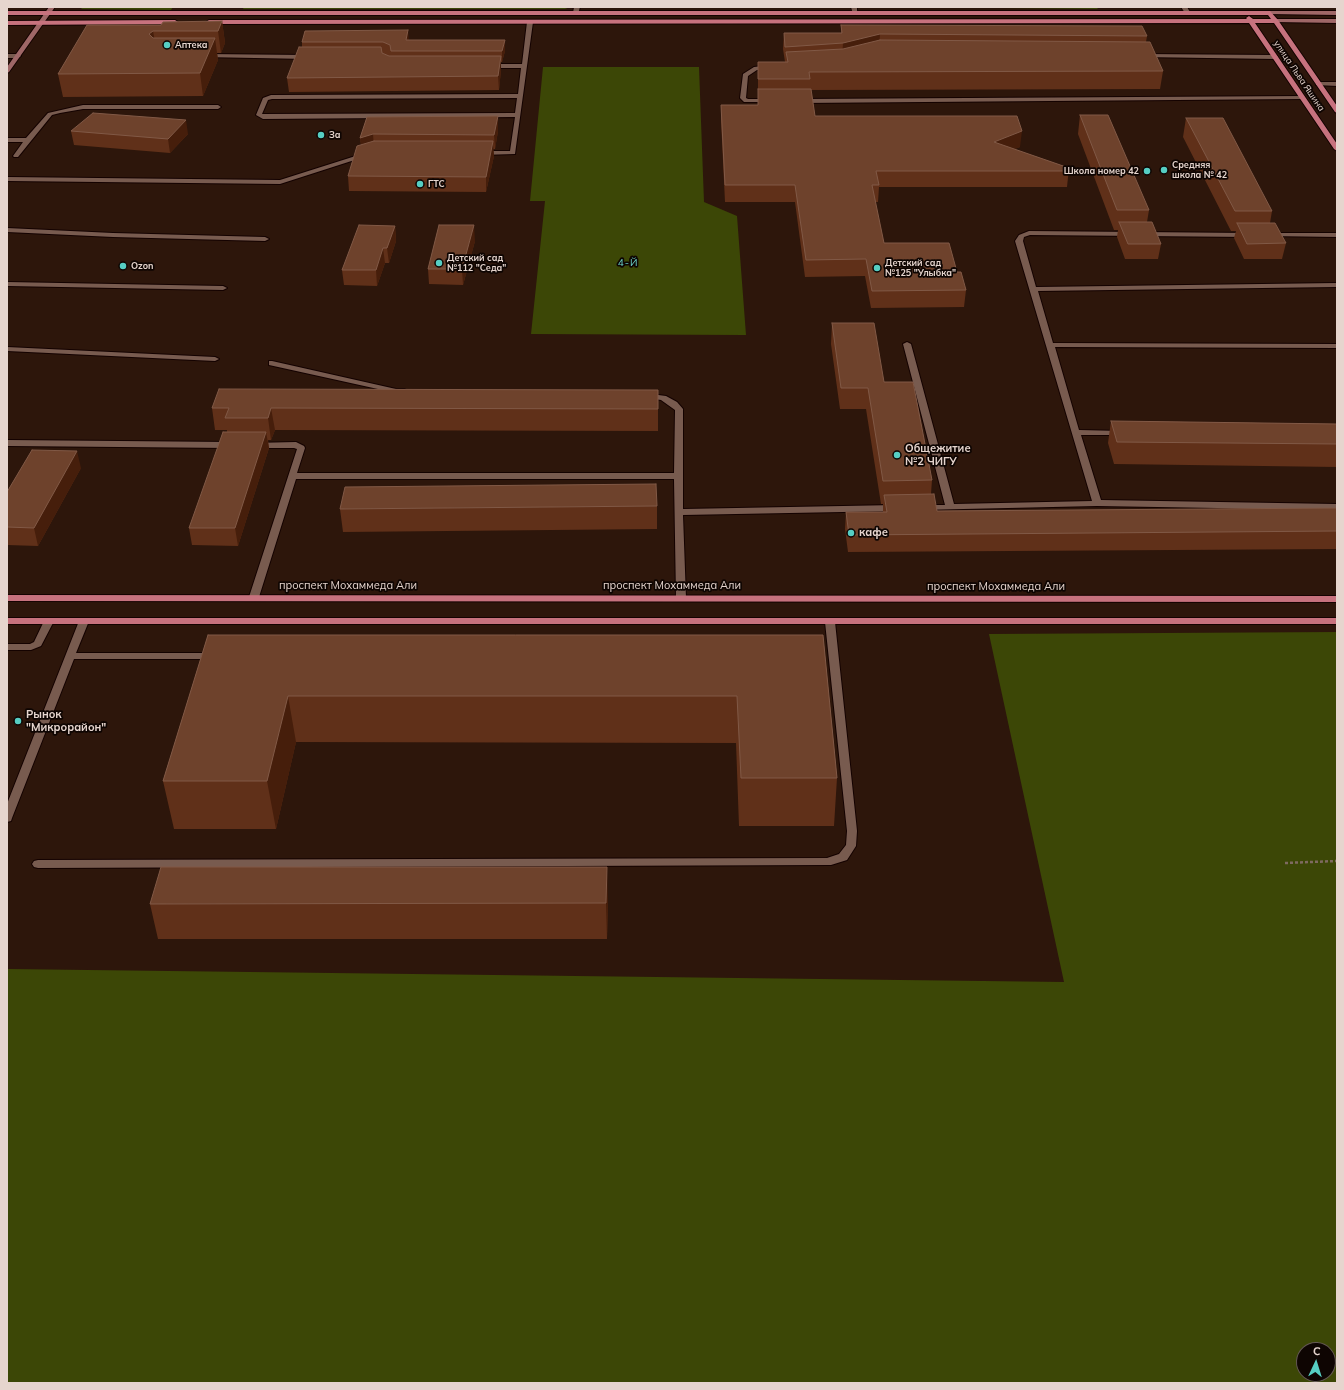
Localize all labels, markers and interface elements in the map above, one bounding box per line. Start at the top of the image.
street label: улица Льва Яшина [1271,39,1327,113]
marker: Аптека [162,40,172,50]
place label: Аптека [175,40,207,50]
marker: За [316,130,326,140]
place label: За [329,130,340,140]
place label: Средняя школа № 42 [1172,160,1227,181]
marker: Средняя школа № 42 [1159,165,1169,175]
place label: Школа номер 42 [1064,166,1139,176]
marker: Школа номер 42 [1142,166,1152,176]
marker: ГТС [415,179,425,189]
place label: ГТС [428,179,445,189]
place label: Детский сад №112 "Седа" [447,253,506,274]
district label: 4-Й [618,257,638,269]
marker: Детский сад №112 "Седа" [434,258,444,268]
place label: Детский сад №125 "Улыбка" [885,258,956,279]
marker: Ozon [118,261,128,271]
place label: Ozon [131,261,153,271]
marker: Детский сад №125 "Улыбка" [872,263,882,273]
place label: Общежитие №2 ЧИГУ [905,442,971,468]
marker: Общежитие №2 ЧИГУ [892,450,902,460]
place label: кафе [859,526,888,540]
marker: кафе [846,528,856,538]
street label: проспект Мохаммеда Али [279,579,417,593]
street label: проспект Мохаммеда Али [603,579,741,593]
street label: проспект Мохаммеда Али [927,580,1065,594]
place label: Рынок "Микрорайон" [26,708,106,734]
marker: Рынок "Микрорайон" [13,716,23,726]
north arrow [1296,1342,1336,1382]
text: С [1313,1344,1321,1358]

